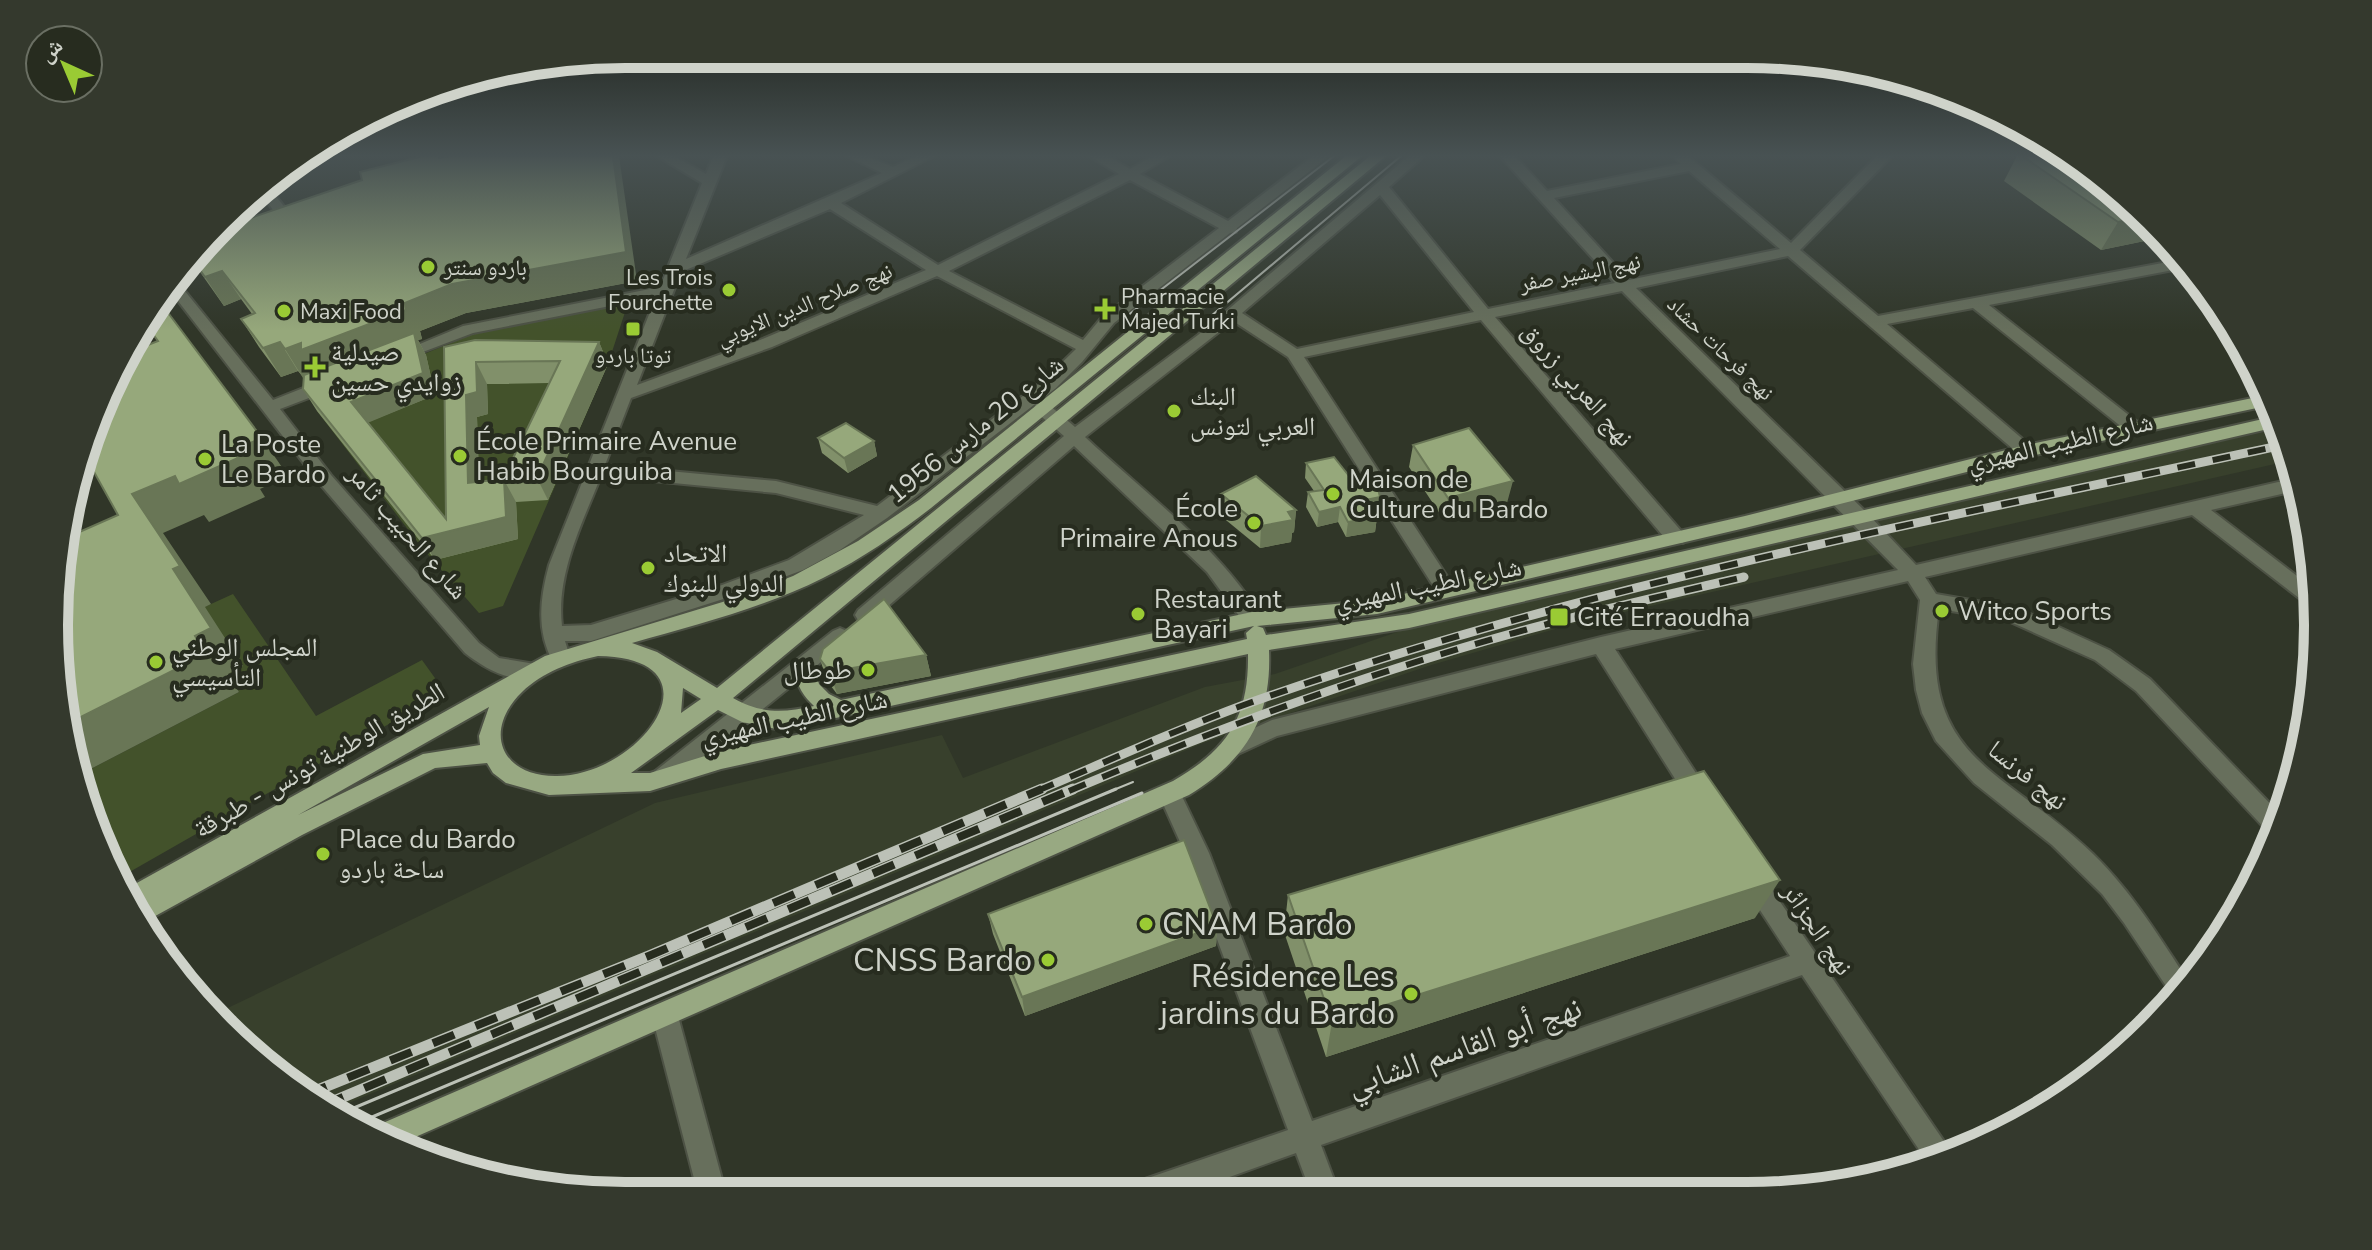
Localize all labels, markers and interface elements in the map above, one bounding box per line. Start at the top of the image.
north arrow [24,24,104,104]
text: ش [32,31,70,69]
street label: نهج البشير صفر [1516,247,1643,300]
place label: باردو سنتر [443,253,527,283]
street label: نهج صلاح الدين الايوبي [712,256,897,355]
marker: باردو سنتر [419,258,437,276]
place label: Les Trois Fourchette [608,263,713,318]
marker: Les Trois Fourchette [720,281,738,299]
place label: Pharmacie Majed Turki [1121,282,1235,337]
street label: نهج فرحات حشاد [1660,290,1780,408]
place label: Maxi Food [300,297,402,327]
marker: Pharmacie Majed Turki [1096,300,1114,318]
marker: Maxi Food [275,302,293,320]
street label: نهج العربي زروق [1512,314,1642,456]
marker: توتا باردو [624,320,642,338]
place label: صيدلية زوايدي حسين [331,335,462,403]
place label: توتا باردو [595,341,672,371]
street label: شارع 20 مارس 1956 [880,347,1071,512]
marker: صيدلية زوايدي حسين [306,358,324,376]
place label: البنك العربي لتونس [1190,379,1315,447]
marker: البنك العربي لتونس [1165,402,1183,420]
street label: شارع الطيب المهيري [1964,404,2157,483]
place label: École Primaire Avenue Habib Bourguiba [476,424,737,489]
place label: La Poste Le Bardo [221,427,326,492]
marker: École Primaire Avenue Habib Bourguiba [451,447,469,465]
marker: La Poste Le Bardo [196,450,214,468]
street label: شارع الحبيب ثامر [339,457,476,607]
place label: Maison de Culture du Bardo [1349,462,1548,527]
marker: Maison de Culture du Bardo [1324,485,1342,503]
place label: École Primaire Anous [1059,491,1238,556]
marker: École Primaire Anous [1245,514,1263,532]
place label: الاتحاد الدولي للبنوك [664,536,784,604]
street label: شارع الطيب المهيري [1332,549,1525,622]
marker: الاتحاد الدولي للبنوك [639,559,657,577]
place label: Restaurant Bayari [1154,582,1282,647]
place label: Witco Sports [1958,594,2112,629]
place label: Cité Erraoudha [1577,600,1750,635]
marker: Witco Sports [1933,602,1951,620]
marker: Restaurant Bayari [1129,605,1147,623]
marker: Cité Erraoudha [1548,606,1570,628]
place label: المجلس الوطني التأسيسي [172,630,318,698]
marker: المجلس الوطني التأسيسي [147,653,165,671]
place label: طوطال [783,653,852,688]
marker: طوطال [859,661,877,679]
street label: الطريق الوطنية تونس - طبرقة [187,674,451,847]
street label: شارع الطيب المهيري [698,682,891,758]
street label: نهج فرنسا [1980,732,2075,818]
place label: Place du Bardo ساحة باردو [339,822,516,887]
marker: Place du Bardo ساحة باردو [314,845,332,863]
street label: نهج الجزائر [1773,875,1861,982]
place label: CNAM Bardo [1162,903,1352,946]
marker: CNAM Bardo [1137,915,1155,933]
place label: CNSS Bardo [853,939,1032,982]
marker: CNSS Bardo [1039,951,1057,969]
place label: Résidence Les jardins du Bardo [1158,955,1395,1035]
marker: Résidence Les jardins du Bardo [1402,985,1420,1003]
street label: نهج أبو القاسم الشابي [1341,986,1588,1110]

